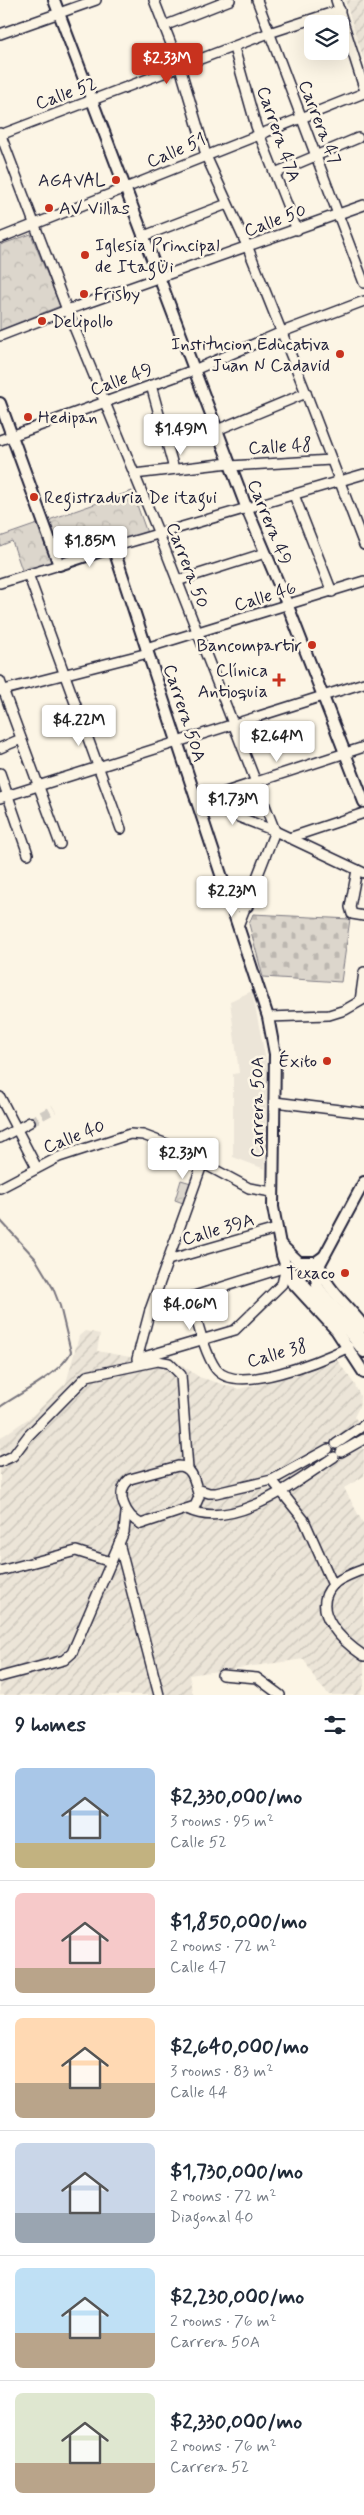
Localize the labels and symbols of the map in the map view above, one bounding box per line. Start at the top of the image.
pin: $2.33M [126,42,208,85]
street label: Calle 52 [32,72,100,116]
street label: Carrera 47 [292,77,346,168]
street label: Carrera 47A [250,83,306,186]
street label: Calle 51 [143,128,210,174]
place label: AGAVAL [38,169,106,193]
marker: AGAVAL [110,174,122,186]
place label: AV Villas [59,197,130,221]
street label: Calle 50 [241,199,310,243]
marker: AV Villas [43,202,55,214]
place label: Iglesia Principal de ItagÜi [95,234,220,281]
marker: Iglesia Principal de ItagÜi [79,249,91,261]
place label: Frisby [94,283,140,307]
marker: Frisby [78,288,90,300]
place label: Delipollo [52,310,113,334]
marker: Delipollo [36,315,48,327]
place label: Institucion Educativa Juan N Cadavid [171,333,330,378]
marker: Institucion Educativa Juan N Cadavid [334,348,346,360]
street label: Calle 49 [87,358,156,402]
place label: Hedipan [38,406,98,430]
marker: Hedipan [22,411,34,423]
pin: $1.49M [140,414,222,456]
street label: Calle 48 [248,433,313,461]
street label: Carrera 49 [241,476,297,569]
place label: Registraduria De itagui [44,486,217,512]
marker: Registraduria De itagui [28,491,40,503]
street label: Carrera 50 [160,519,214,612]
pin: $1.85M [49,526,131,568]
street label: Calle 46 [231,576,299,618]
place label: Bancompartir [196,634,302,658]
marker: Bancompartir [306,639,318,651]
place label: Clínica Antioquia [198,659,268,704]
street label: Carrera 50A [157,661,211,765]
marker: Clínica Antioquia [272,673,286,687]
pin: $4.22M [38,704,120,747]
pin: $2.64M [236,720,318,763]
pin: $1.73M [192,784,274,826]
pin: $2.23M [191,876,273,918]
place label: Éxito [279,1050,317,1074]
marker: Éxito [321,1055,333,1067]
street label: Carrera 50A [246,1056,270,1158]
street label: Calle 40 [40,1114,109,1160]
pin: $2.33M [142,1138,224,1180]
street label: Calle 39A [179,1208,257,1252]
place label: Texaco [286,1262,335,1286]
marker: Texaco [339,1267,351,1279]
pin: $4.06M [149,1288,231,1331]
street label: Calle 38 [244,1334,310,1374]

